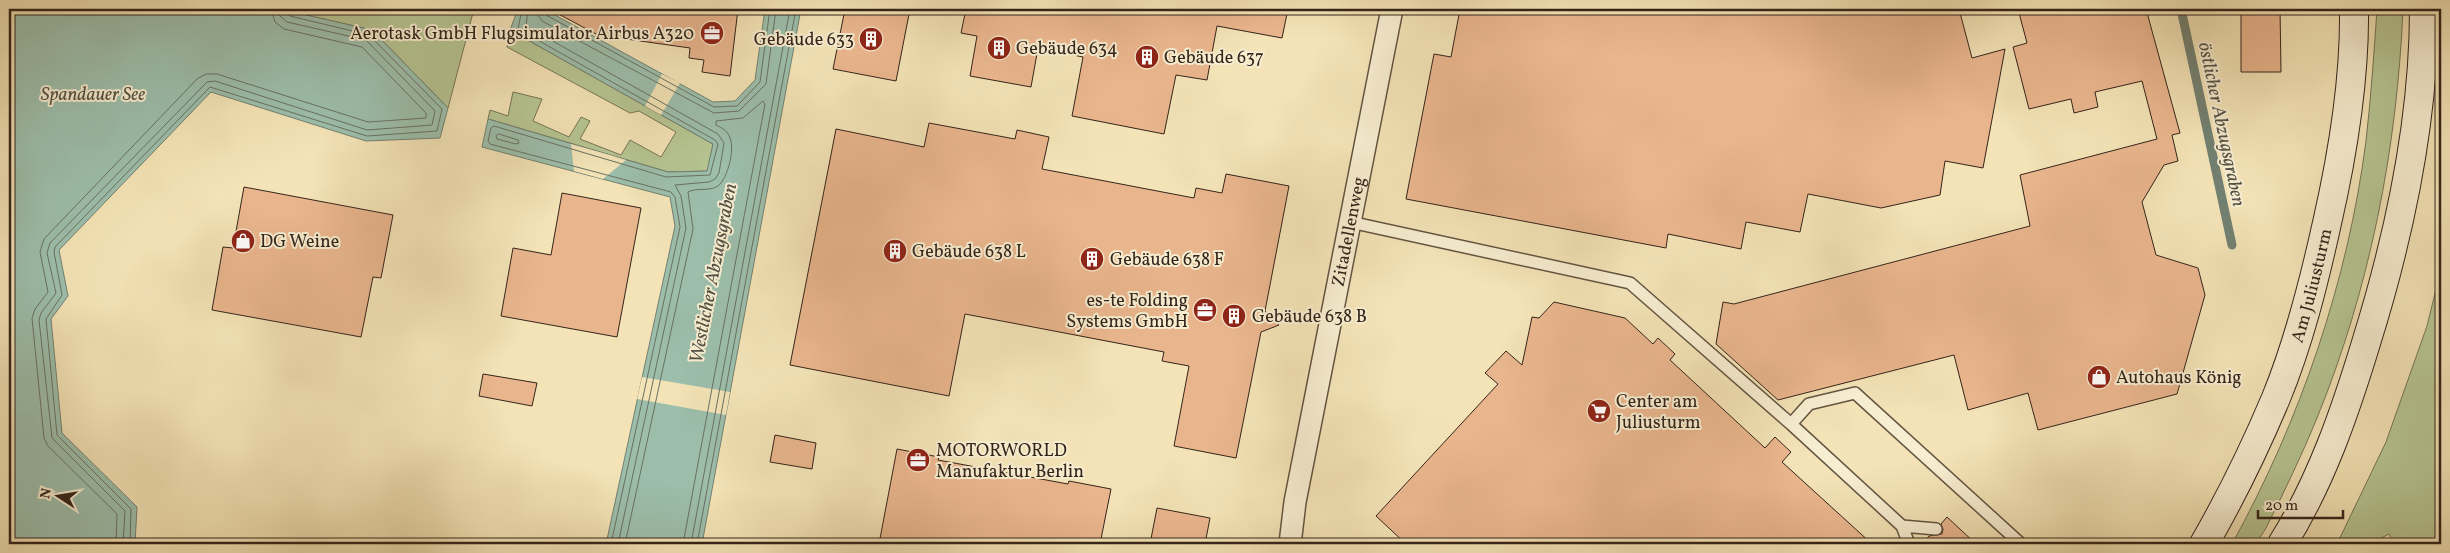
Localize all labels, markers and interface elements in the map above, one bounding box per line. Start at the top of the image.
office icon: Aerotask GmbH Flugsimulator Airbus A320 [699,20,725,46]
place label: Aerotask GmbH Flugsimulator Airbus A320 [350,22,694,47]
building icon: Gebäude 633 [858,26,884,52]
place label: Gebäude 633 [754,28,854,53]
building icon: Gebäude 634 [986,35,1012,61]
place label: Gebäude 634 [1016,37,1118,62]
water label: östlicher Abzugsgraben [2191,40,2251,209]
building icon: Gebäude 637 [1134,44,1160,70]
place label: Gebäude 637 [1164,46,1264,71]
water label: Spandauer See [41,82,145,108]
street label: Zitadellenweg [1327,175,1373,289]
water label: Westlicher Abzugsgraben [684,181,744,366]
street label: Am Juliusturm [2286,226,2339,346]
shop icon: DG Weine [230,228,256,254]
place label: DG Weine [260,230,339,255]
building icon: Gebäude 638 L [882,238,908,264]
place label: Gebäude 638 L [912,240,1026,265]
building icon: Gebäude 638 F [1079,246,1105,272]
place label: Gebäude 638 F [1110,248,1224,273]
place label: es-te Folding Systems GmbH [1066,289,1188,335]
office icon: es-te Folding Systems GmbH [1192,297,1218,323]
building icon: Gebäude 638 B [1221,303,1247,329]
place label: Gebäude 638 B [1252,305,1367,330]
shop icon: Autohaus König [2086,364,2112,390]
place label: Autohaus König [2116,366,2242,391]
place label: Center am Juliusturm [1616,390,1701,436]
supermarket icon: Center am Juliusturm [1586,398,1612,424]
place label: MOTORWORLD Manufaktur Berlin [936,439,1084,485]
office icon: MOTORWORLD Manufaktur Berlin [905,447,931,473]
north arrow [32,470,82,520]
text: N [36,487,57,501]
scale bar [2258,488,2342,520]
text: 20 m [2265,496,2298,517]

